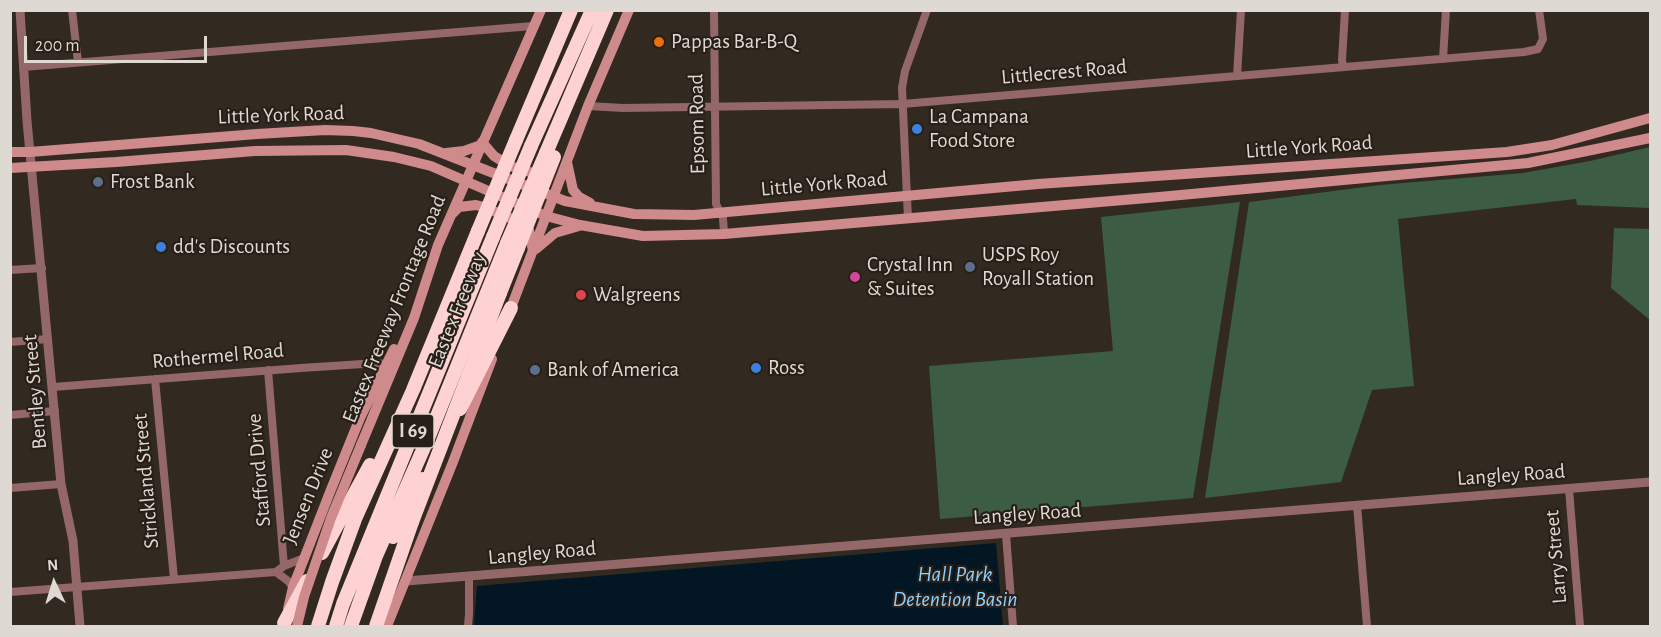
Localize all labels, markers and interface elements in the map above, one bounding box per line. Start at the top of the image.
scale bar [27,24,210,62]
place label: Pappas Bar-B-Q [671,29,797,55]
marker: Pappas Bar-B-Q [652,35,666,49]
text: 200 m [35,37,80,55]
street label: Littlecrest Road [1000,54,1128,90]
street label: Epsom Road [684,73,710,175]
street label: Little York Road [217,100,345,130]
place label: La Campana Food Store [929,104,1029,154]
marker: La Campana Food Store [910,122,924,136]
street label: Little York Road [1245,130,1373,164]
street label: Little York Road [760,166,888,202]
place label: Frost Bank [110,169,195,195]
marker: Frost Bank [91,175,105,189]
street label: Eastex Freeway Frontage Road [337,191,451,427]
place label: dd's Discounts [173,234,290,260]
marker: dd's Discounts [154,240,168,254]
place label: USPS Roy Royall Station [982,242,1094,292]
street label: Eastex Freeway [422,248,492,372]
place label: Crystal Inn & Suites [867,252,953,302]
marker: USPS Roy Royall Station [963,260,977,274]
marker: Crystal Inn & Suites [848,270,862,284]
place label: Walgreens [593,282,680,308]
marker: Walgreens [574,288,588,302]
street label: Bentley Street [17,334,53,450]
street label: Rothermel Road [151,338,285,374]
place label: Ross [768,355,805,381]
place label: Bank of America [547,357,679,383]
marker: Ross [749,361,763,375]
marker: Bank of America [528,363,542,377]
street label: Strickland Street [128,412,164,550]
street label: Stafford Drive [242,412,276,528]
road number: I 69 [392,414,434,448]
street label: Jensen Drive [277,444,339,548]
street label: Langley Road [1456,459,1566,491]
street label: Langley Road [972,498,1082,530]
street label: Larry Street [1539,509,1573,605]
street label: Langley Road [487,536,597,570]
north arrow [24,553,84,613]
text: N [47,557,59,573]
water label: Hall Park Detention Basin [893,561,1017,612]

